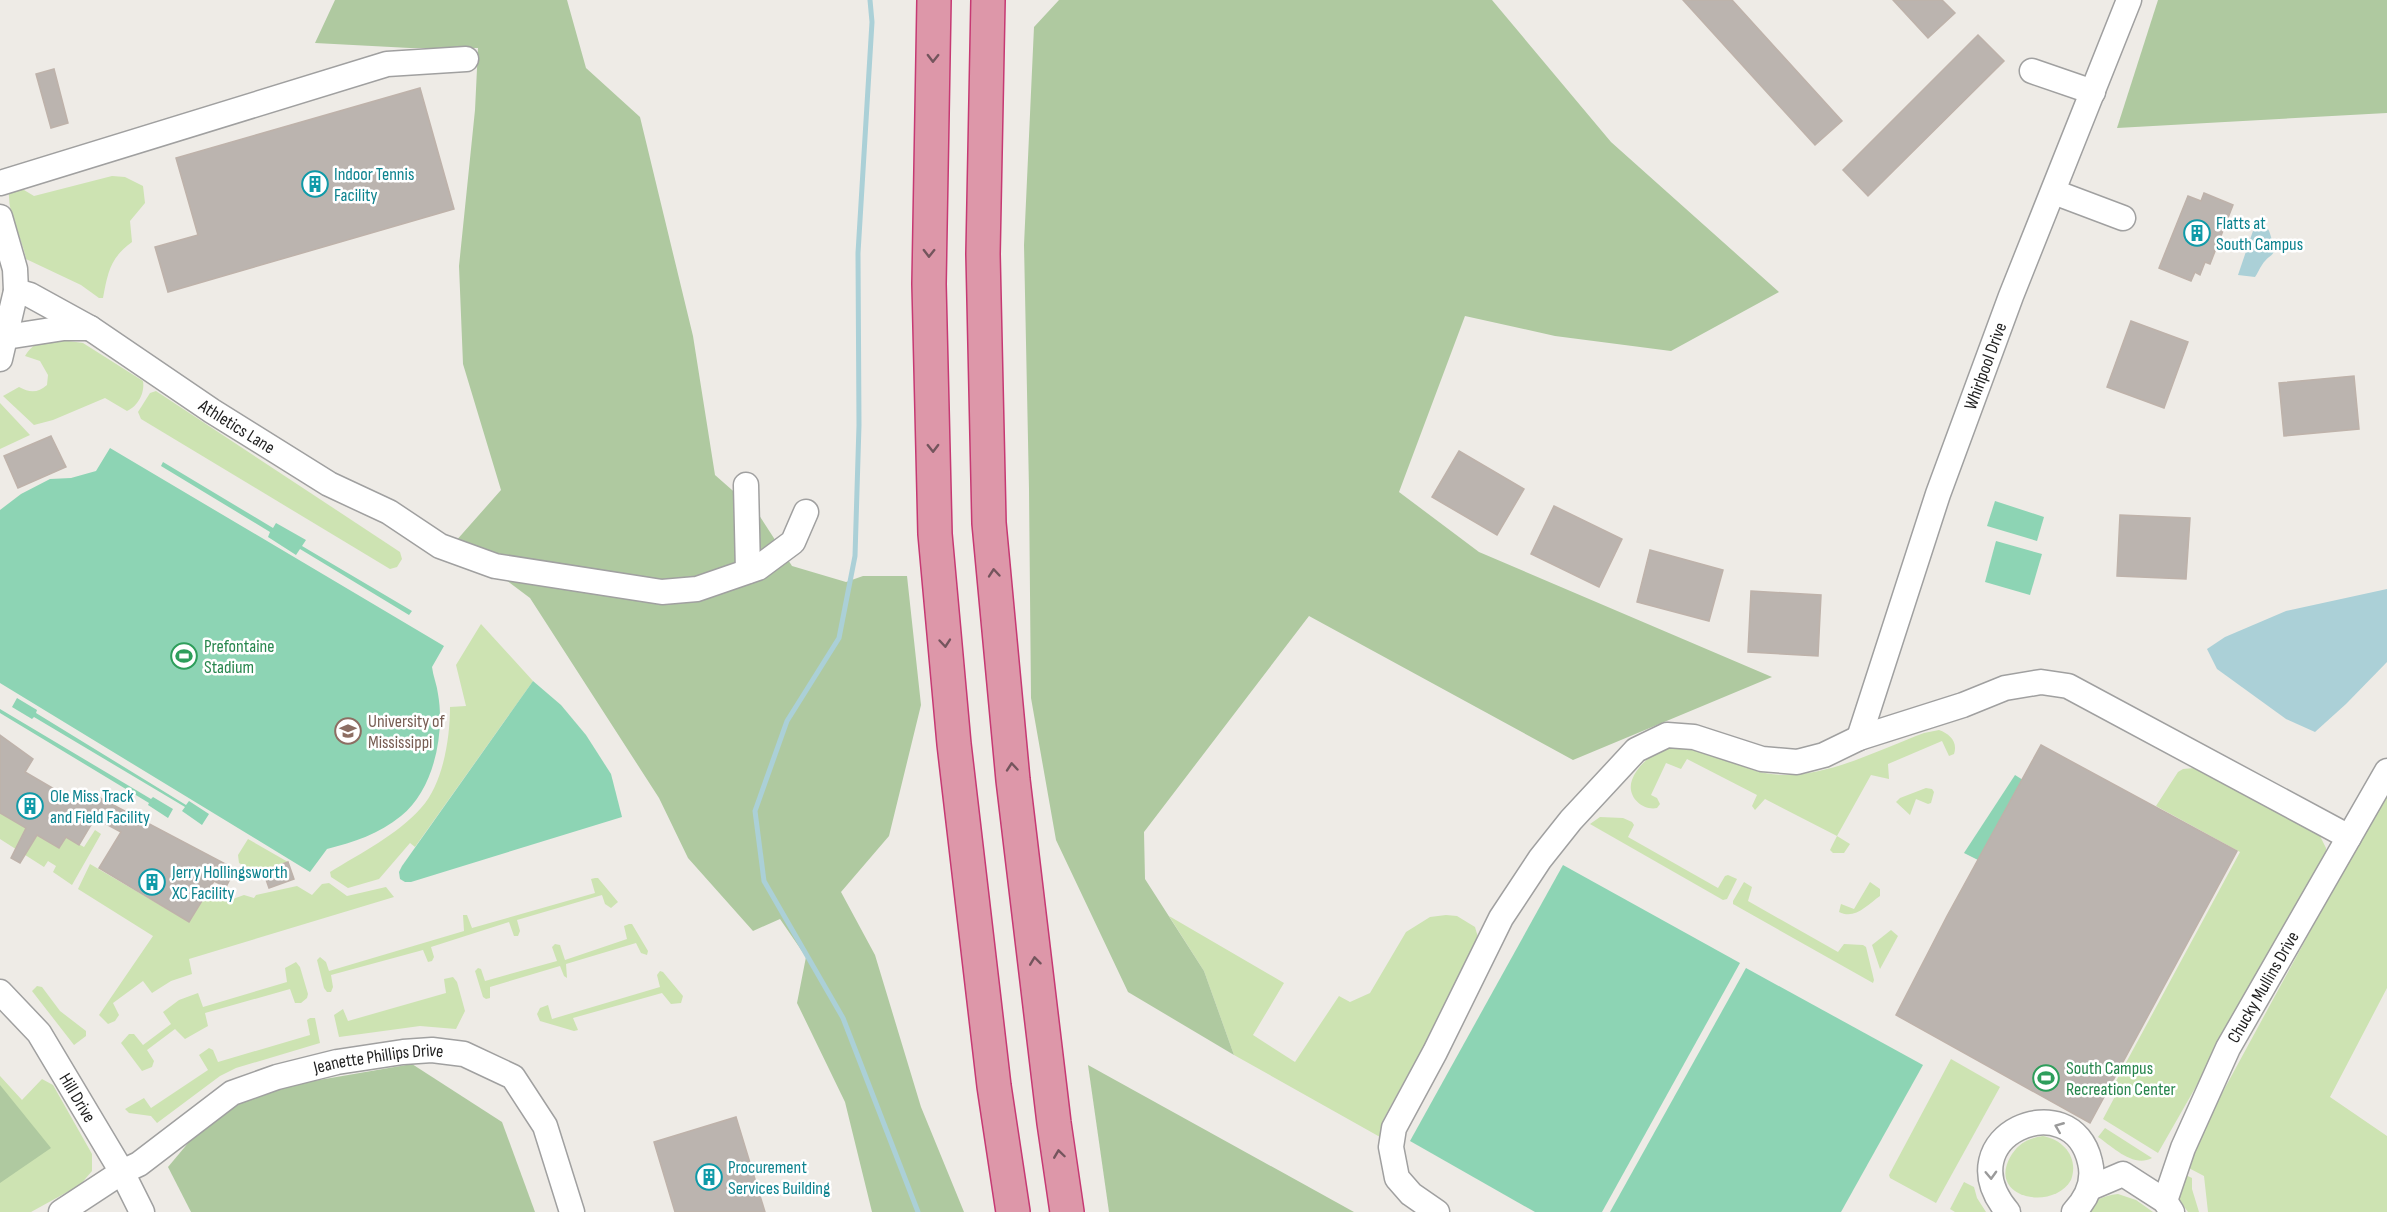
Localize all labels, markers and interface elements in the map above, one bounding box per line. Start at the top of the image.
one-way arrow [927,54,939,63]
place label: Indoor Tennis Facility [334,164,414,206]
building icon: Indoor Tennis Facility [300,169,330,199]
place label: Flatts at South Campus [2216,213,2303,255]
building icon: Flatts at South Campus [2182,218,2212,248]
one-way arrow [923,249,935,258]
street label: Whirlpool Drive [1960,320,2011,413]
street label: Athletics Lane [194,395,279,459]
one-way arrow [926,444,939,453]
one-way arrow [988,568,1001,577]
place label: Prefontaine Stadium [204,636,274,678]
one-way arrow [938,638,951,647]
sports icon: Prefontaine Stadium [169,641,199,671]
place label: University of Mississippi [368,711,445,753]
school or university icon: University of Mississippi [333,716,363,746]
one-way arrow [1005,762,1018,771]
place label: Ole Miss Track and Field Facility [50,786,150,828]
building icon: Ole Miss Track and Field Facility [15,791,45,821]
place label: Jerry Hollingsworth XC Facility [171,862,288,904]
building icon: Jerry Hollingsworth XC Facility [137,867,167,897]
street label: Chucky Mullins Drive [2223,928,2304,1047]
one-way arrow [1029,956,1041,965]
street label: Jeanette Phillips Drive [310,1040,445,1079]
place label: South Campus Recreation Center [2066,1058,2176,1100]
sports icon: South Campus Recreation Center [2031,1063,2061,1093]
street label: Hill Drive [54,1070,100,1126]
one-way arrow [2055,1122,2066,1134]
one-way arrow [1053,1150,1065,1159]
place label: Procurement Services Building [728,1157,830,1199]
building icon: Procurement Services Building [694,1162,724,1192]
one-way arrow [1985,1170,1998,1179]

